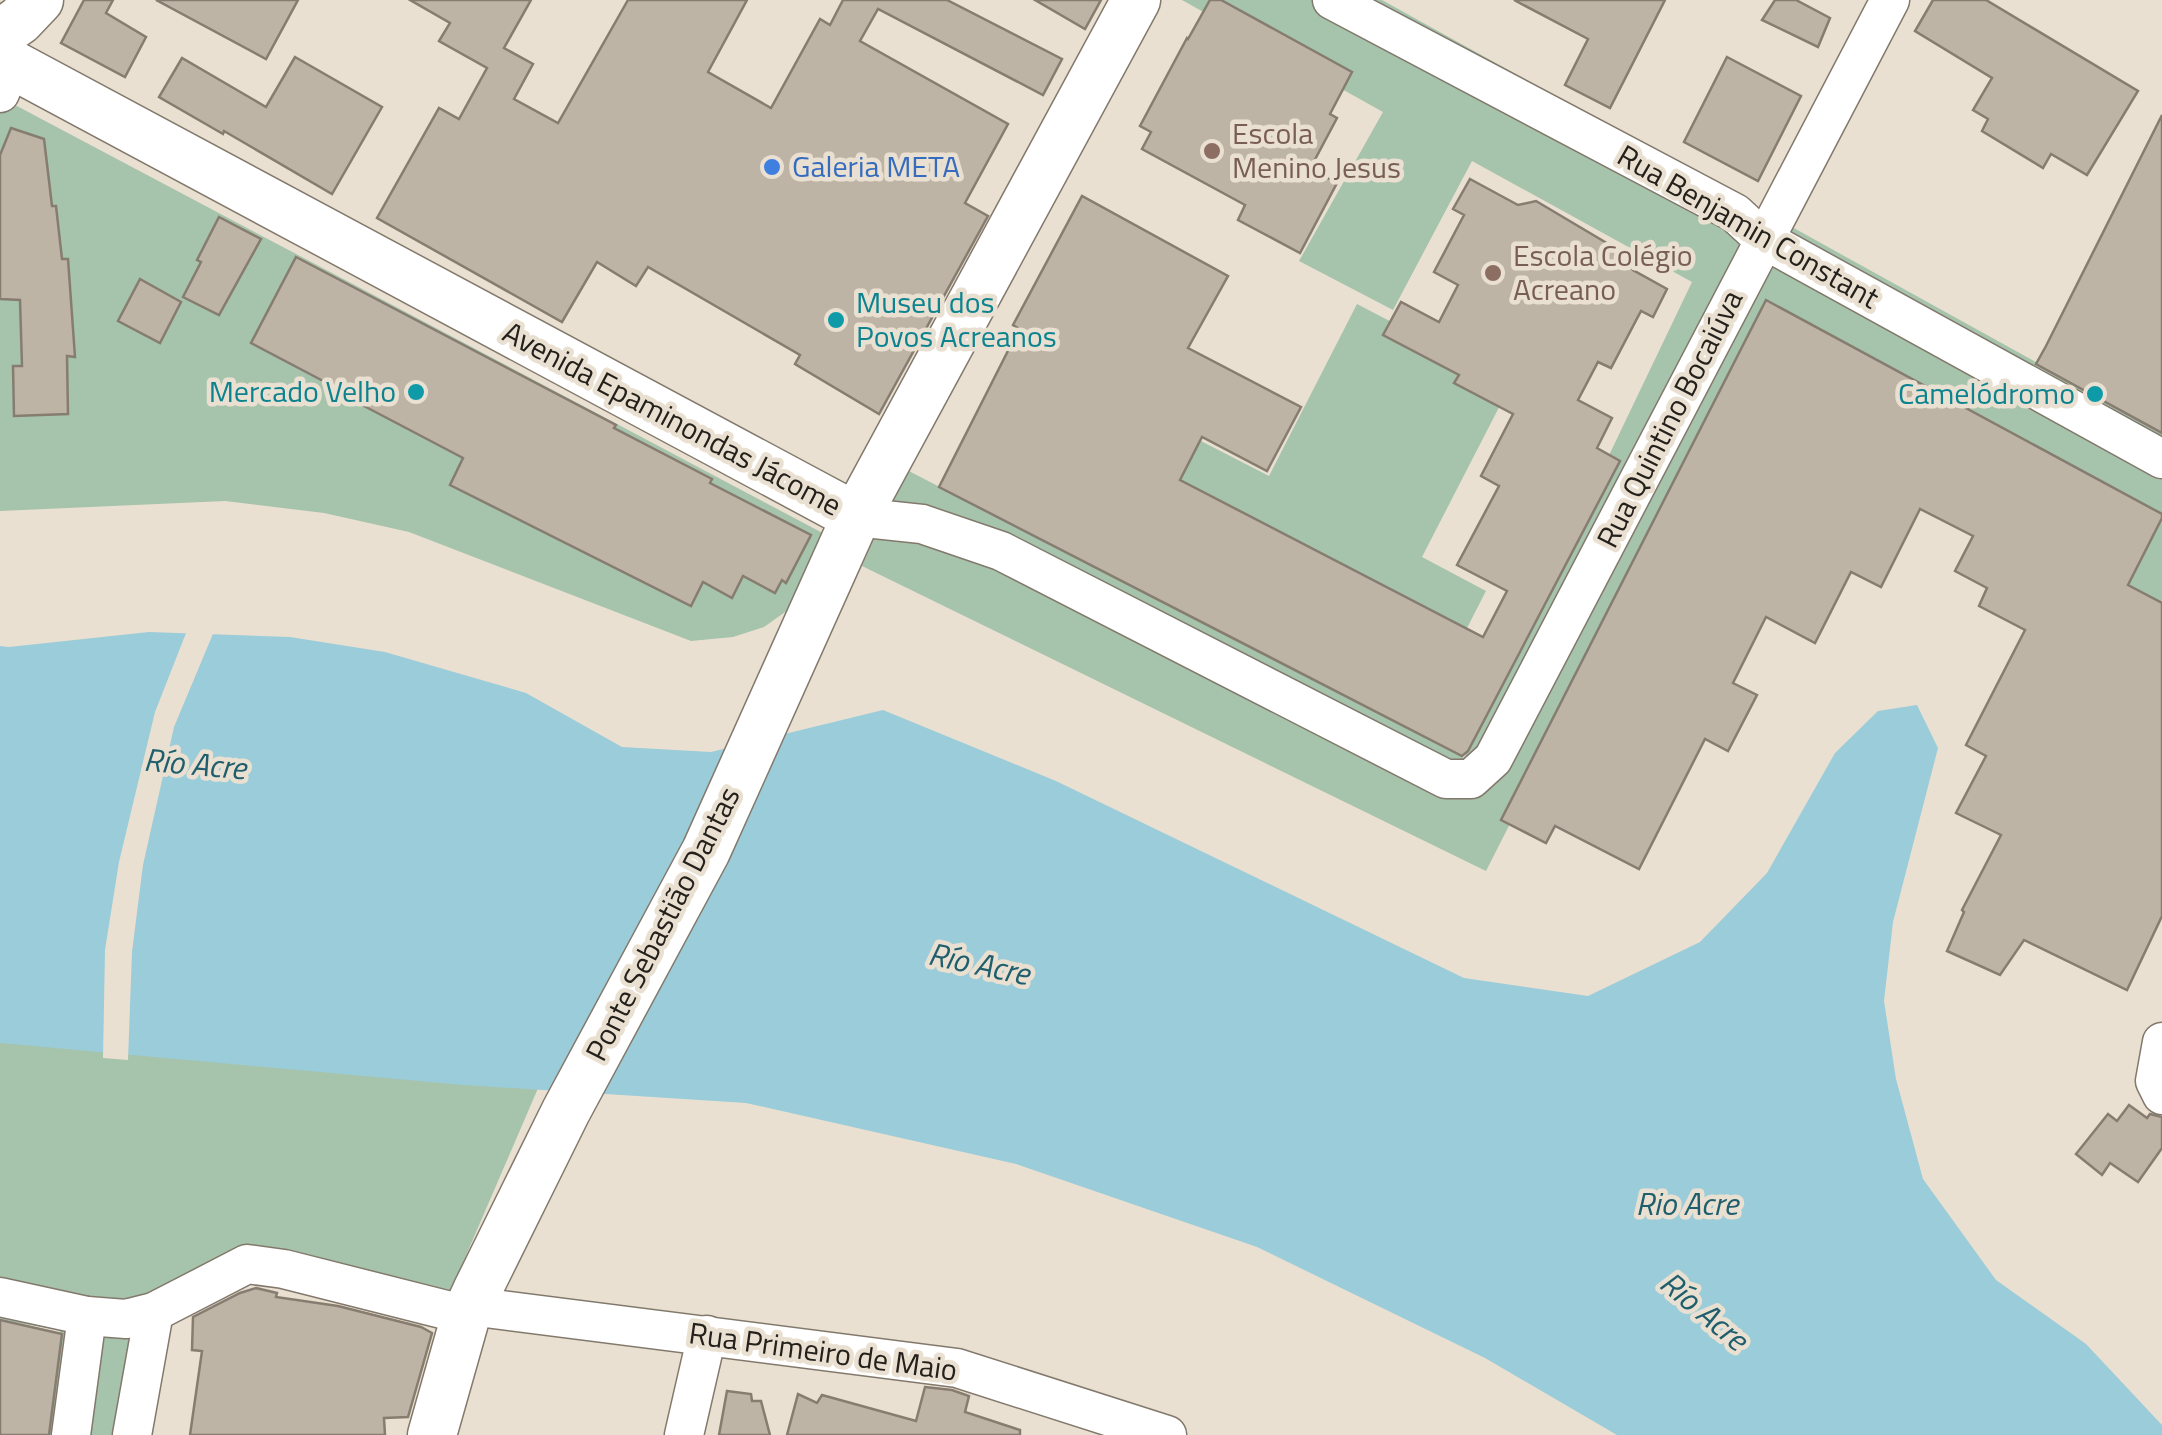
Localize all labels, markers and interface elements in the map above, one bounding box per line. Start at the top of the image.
place label: Escola Menino Jesus [1232,110,1401,190]
street label: Rua Benjamin Constant [1609,132,1888,320]
marker: Escola Menino Jesus [1201,140,1223,162]
place label: Galeria META [792,143,960,189]
marker: Galeria META [761,156,783,178]
place label: Escola Colégio Acreano [1513,232,1693,312]
marker: Escola Colégio Acreano [1482,262,1504,284]
place label: Museu dos Povos Acreanos [856,279,1057,359]
street label: Rua Quintino Bocaiúva [1584,282,1754,556]
street label: Avenida Epaminondas Jácome [495,309,850,527]
marker: Museu dos Povos Acreanos [825,309,847,331]
place label: Mercado Velho [209,368,396,414]
place label: Camelódromo [1898,370,2075,416]
marker: Mercado Velho [405,381,427,403]
marker: Camelódromo [2084,383,2106,405]
water label: Río Acre [142,735,250,792]
street label: Ponte Sebastião Dantas [573,778,751,1069]
water label: Río Acre [924,929,1036,998]
water label: Rio Acre [1636,1179,1740,1227]
water label: Río Acre [1650,1259,1761,1363]
street label: Rua Primeiro de Maio [686,1309,960,1393]

